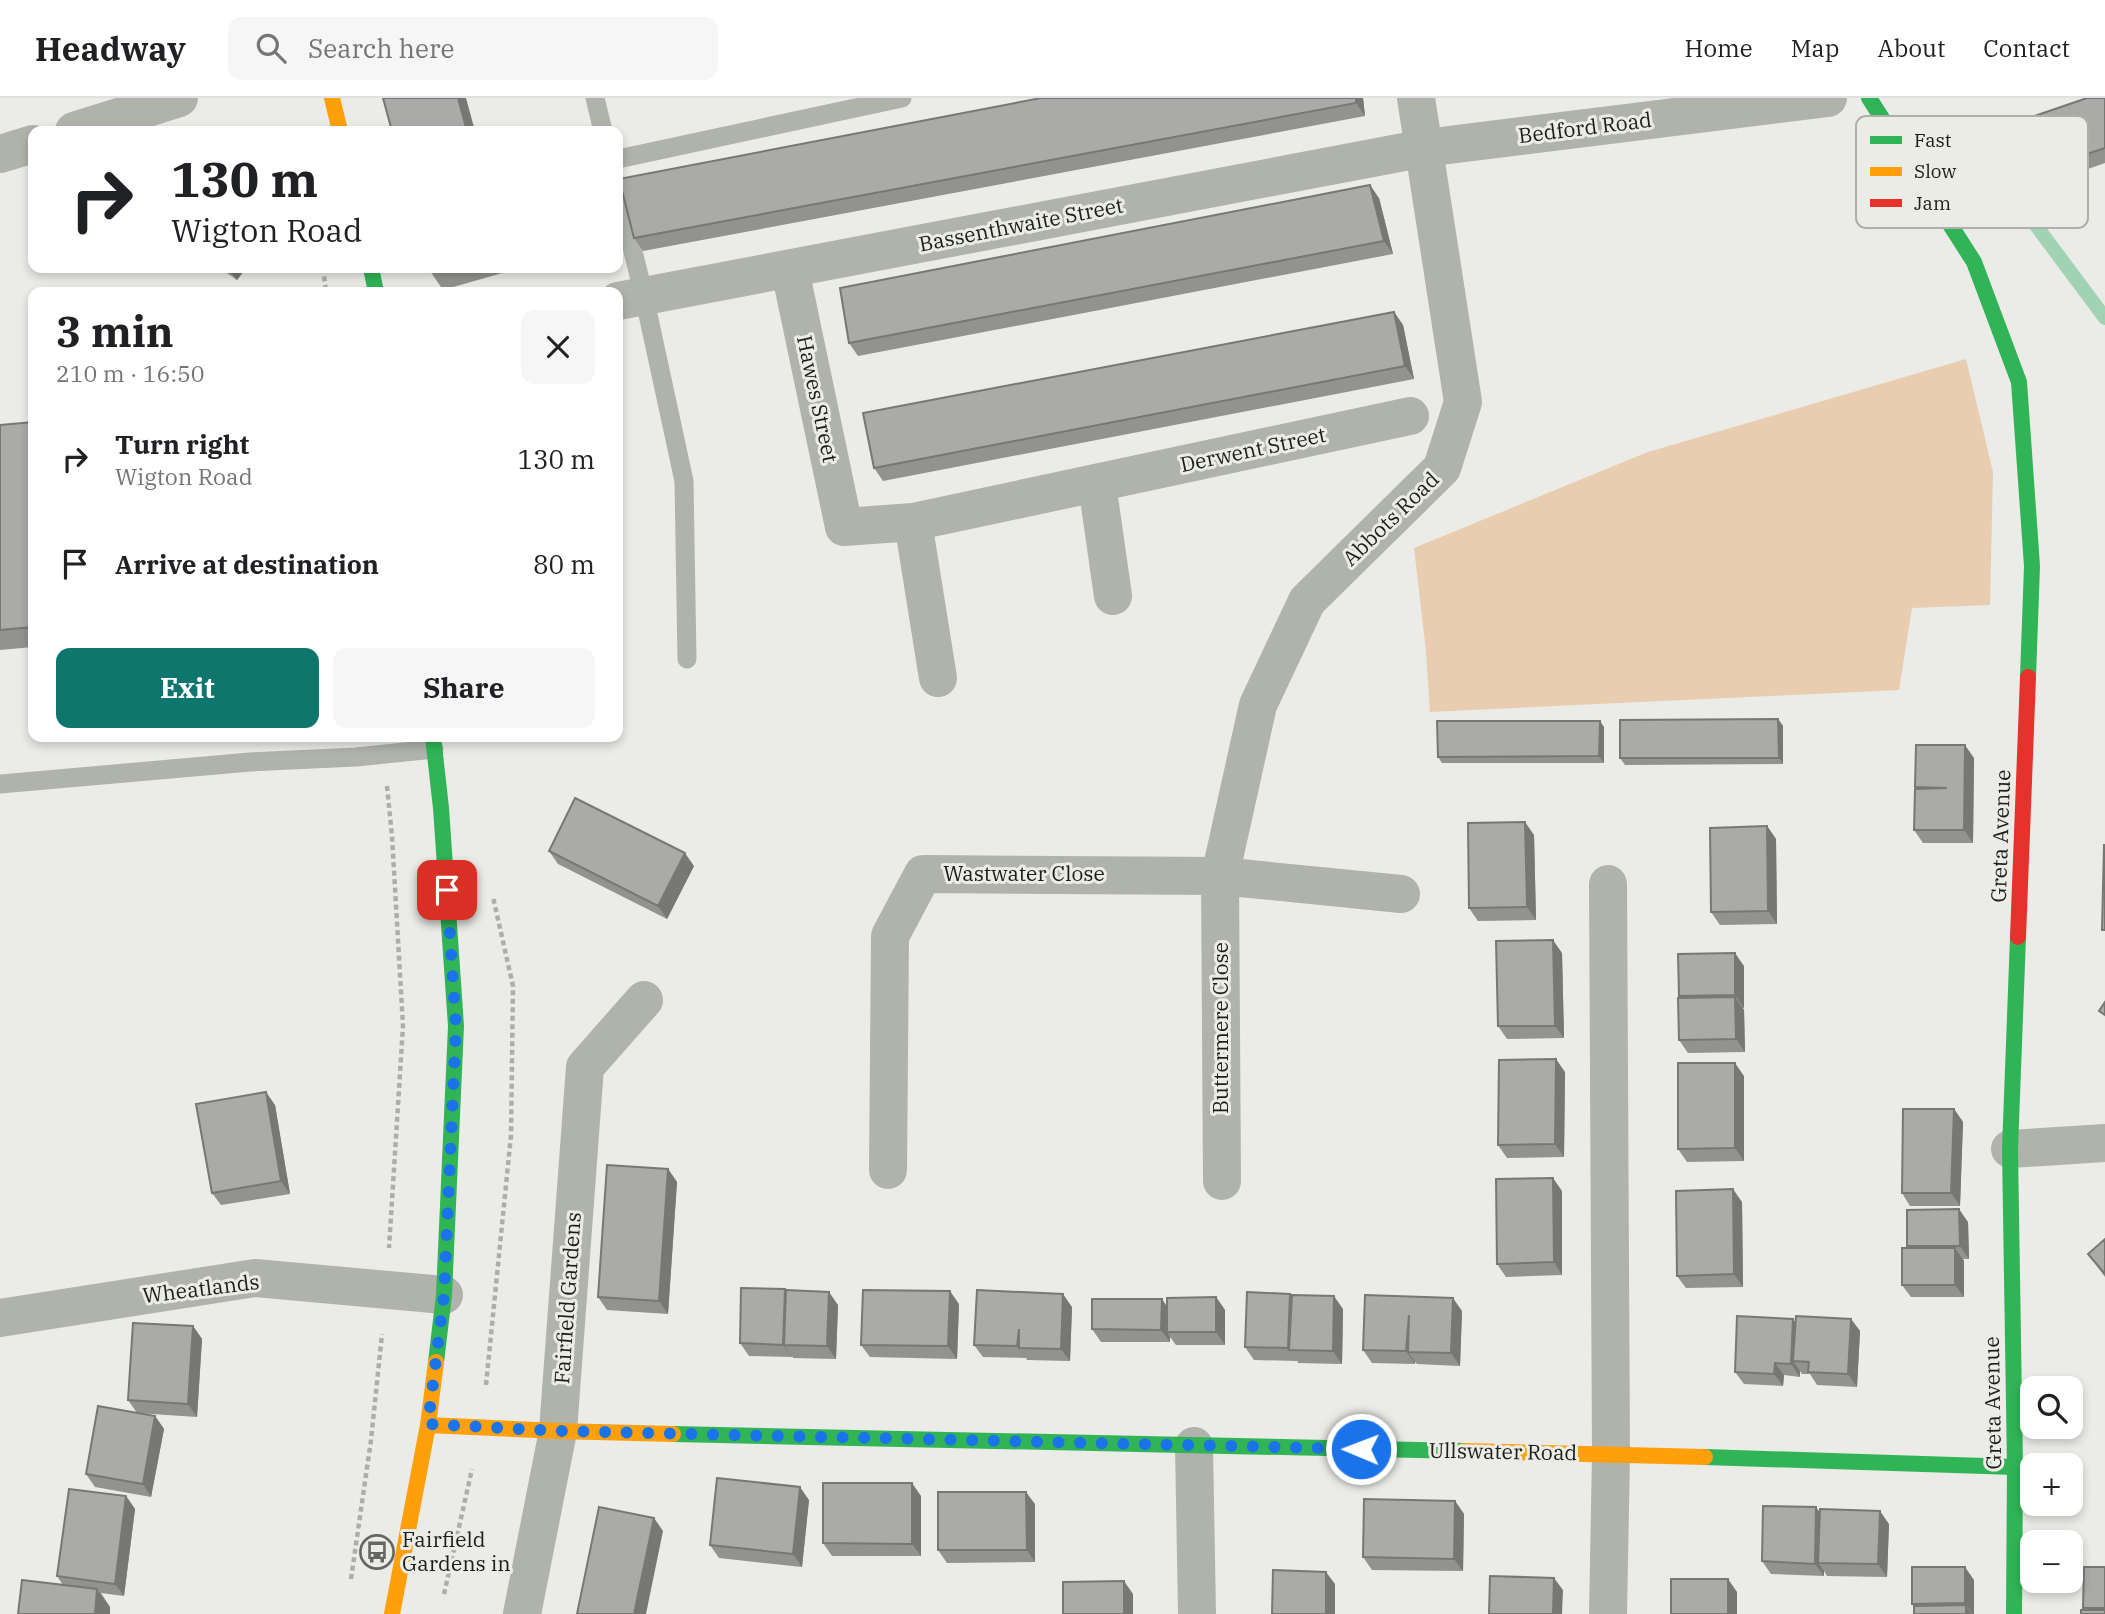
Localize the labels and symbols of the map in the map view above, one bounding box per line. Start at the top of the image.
street label: Bedford Road [1517,105,1653,149]
legend [1856,116,2088,228]
text: Fast [1914,128,1952,152]
text: Slow [1914,159,1956,183]
street label: Bassenthwaite Street [916,190,1125,258]
text: Jam [1914,191,1951,215]
street label: Hawes Street [791,333,845,465]
street label: Derwent Street [1177,420,1328,478]
street label: Abbots Road [1336,465,1445,571]
street label: Greta Avenue [1984,769,2016,903]
street label: Wastwater Close [943,859,1105,887]
pin [417,860,477,920]
street label: Buttermere Close [1206,942,1234,1114]
street label: Fairfield Gardens [547,1211,587,1385]
street label: Wheatlands [141,1267,261,1309]
street label: Greta Avenue [1977,1336,2007,1470]
position arrow [1324,1412,1398,1486]
street label: Ullswater Road [1429,1436,1578,1466]
place label: Fairfield Gardens in [402,1525,511,1577]
bus stop icon: Fairfield Gardens in [358,1533,396,1571]

